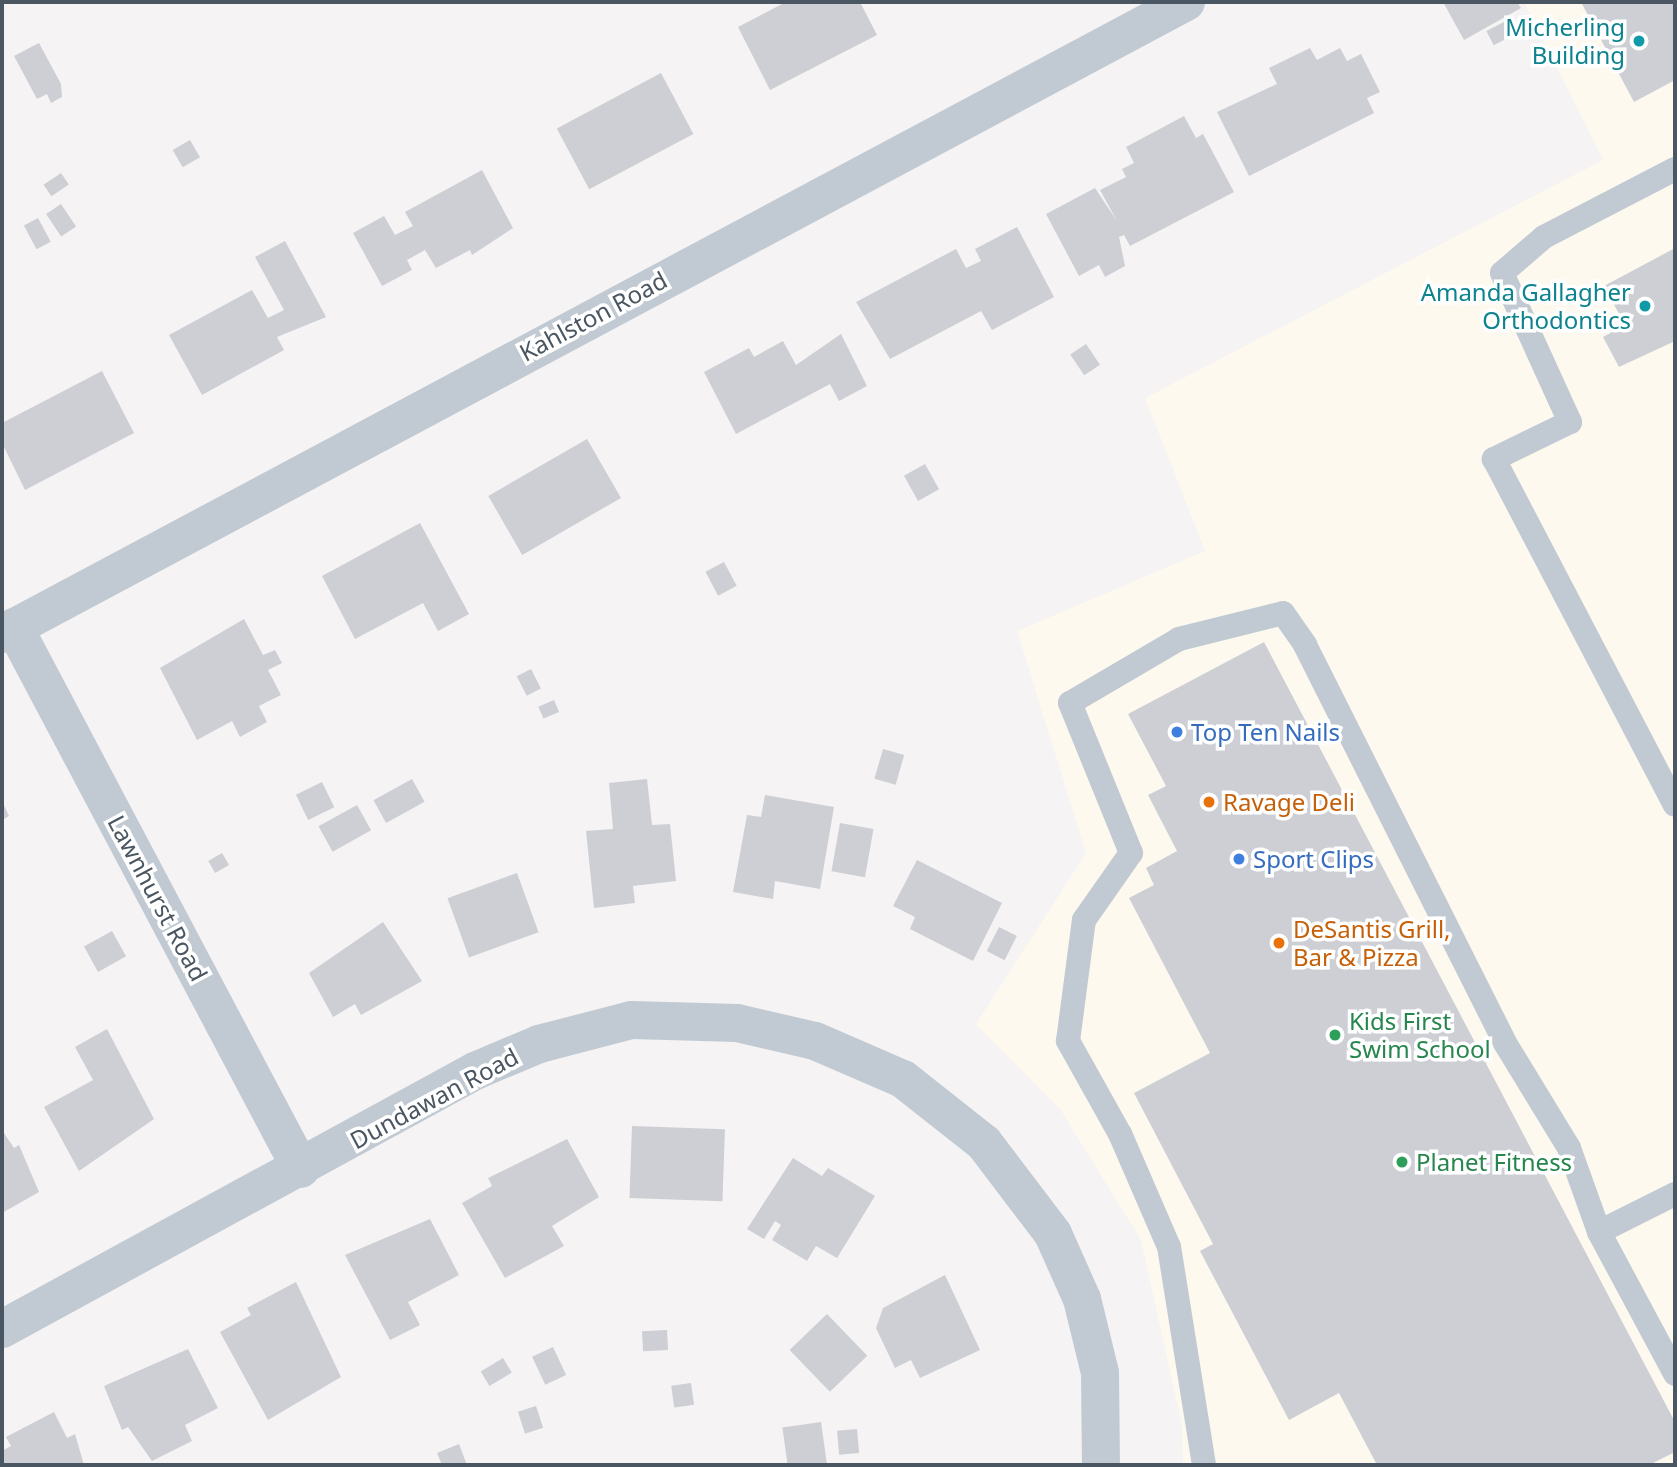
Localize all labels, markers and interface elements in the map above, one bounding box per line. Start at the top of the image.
place label: Micherling Building [1505,13,1625,69]
marker: Micherling Building [1631,33,1647,49]
street label: Kahlston Road [514,265,672,367]
place label: Amanda Gallagher Orthodontics [1421,278,1631,334]
marker: Amanda Gallagher Orthodontics [1637,298,1653,314]
place label: Top Ten Nails [1191,718,1340,746]
marker: Top Ten Nails [1169,724,1185,740]
place label: Ravage Deli [1223,788,1355,816]
marker: Ravage Deli [1201,794,1217,810]
street label: Lawnhurst Road [102,810,214,986]
place label: Sport Clips [1253,845,1374,873]
marker: Sport Clips [1231,851,1247,867]
place label: DeSantis Grill, Bar & Pizza [1293,915,1451,971]
marker: DeSantis Grill, Bar & Pizza [1271,935,1287,951]
place label: Kids First Swim School [1349,1007,1491,1063]
marker: Kids First Swim School [1327,1027,1343,1043]
street label: Dundawan Road [345,1042,523,1154]
place label: Planet Fitness [1416,1148,1572,1176]
marker: Planet Fitness [1394,1154,1410,1170]

